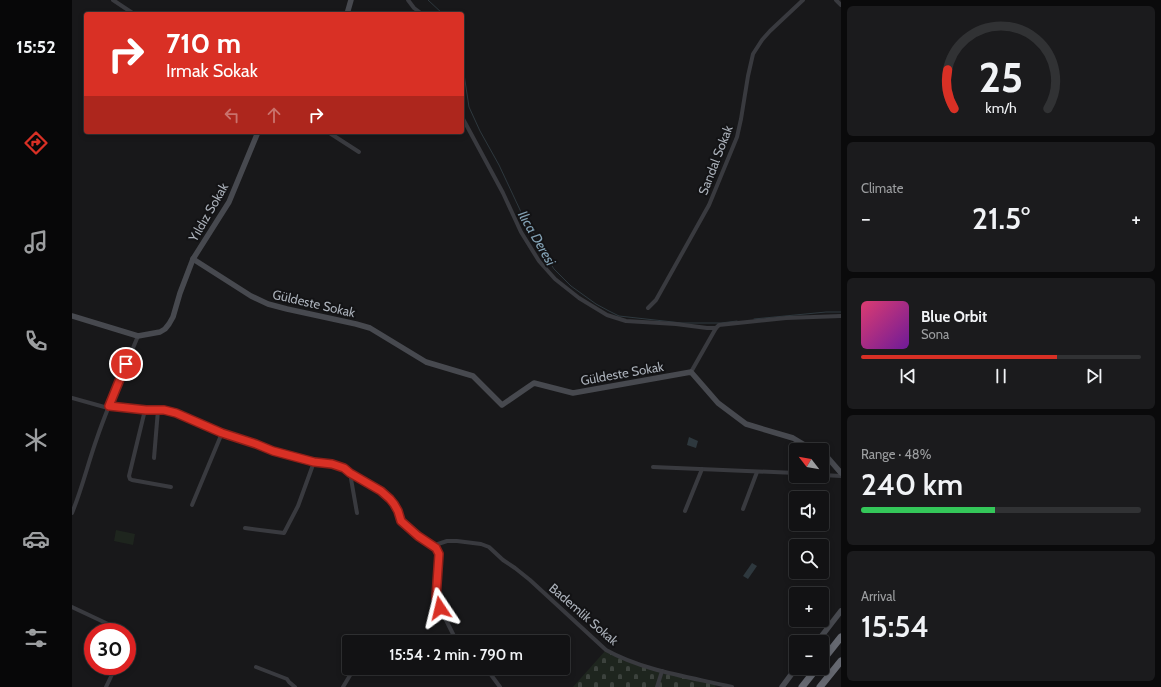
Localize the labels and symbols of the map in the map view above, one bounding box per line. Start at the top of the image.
street label: Sandal Sokak [694,123,736,197]
street label: Yıldız Sokak [184,180,231,245]
water label: Ilıca Deresi [514,207,560,270]
street label: Güldeste Sokak [271,286,357,320]
pin [109,347,143,381]
street label: Güldeste Sokak [579,358,665,388]
north arrow [789,443,829,483]
street label: Bademlik Sokak [546,580,622,648]
position arrow [419,587,461,629]
speed limit sign: 30 [84,623,136,675]

